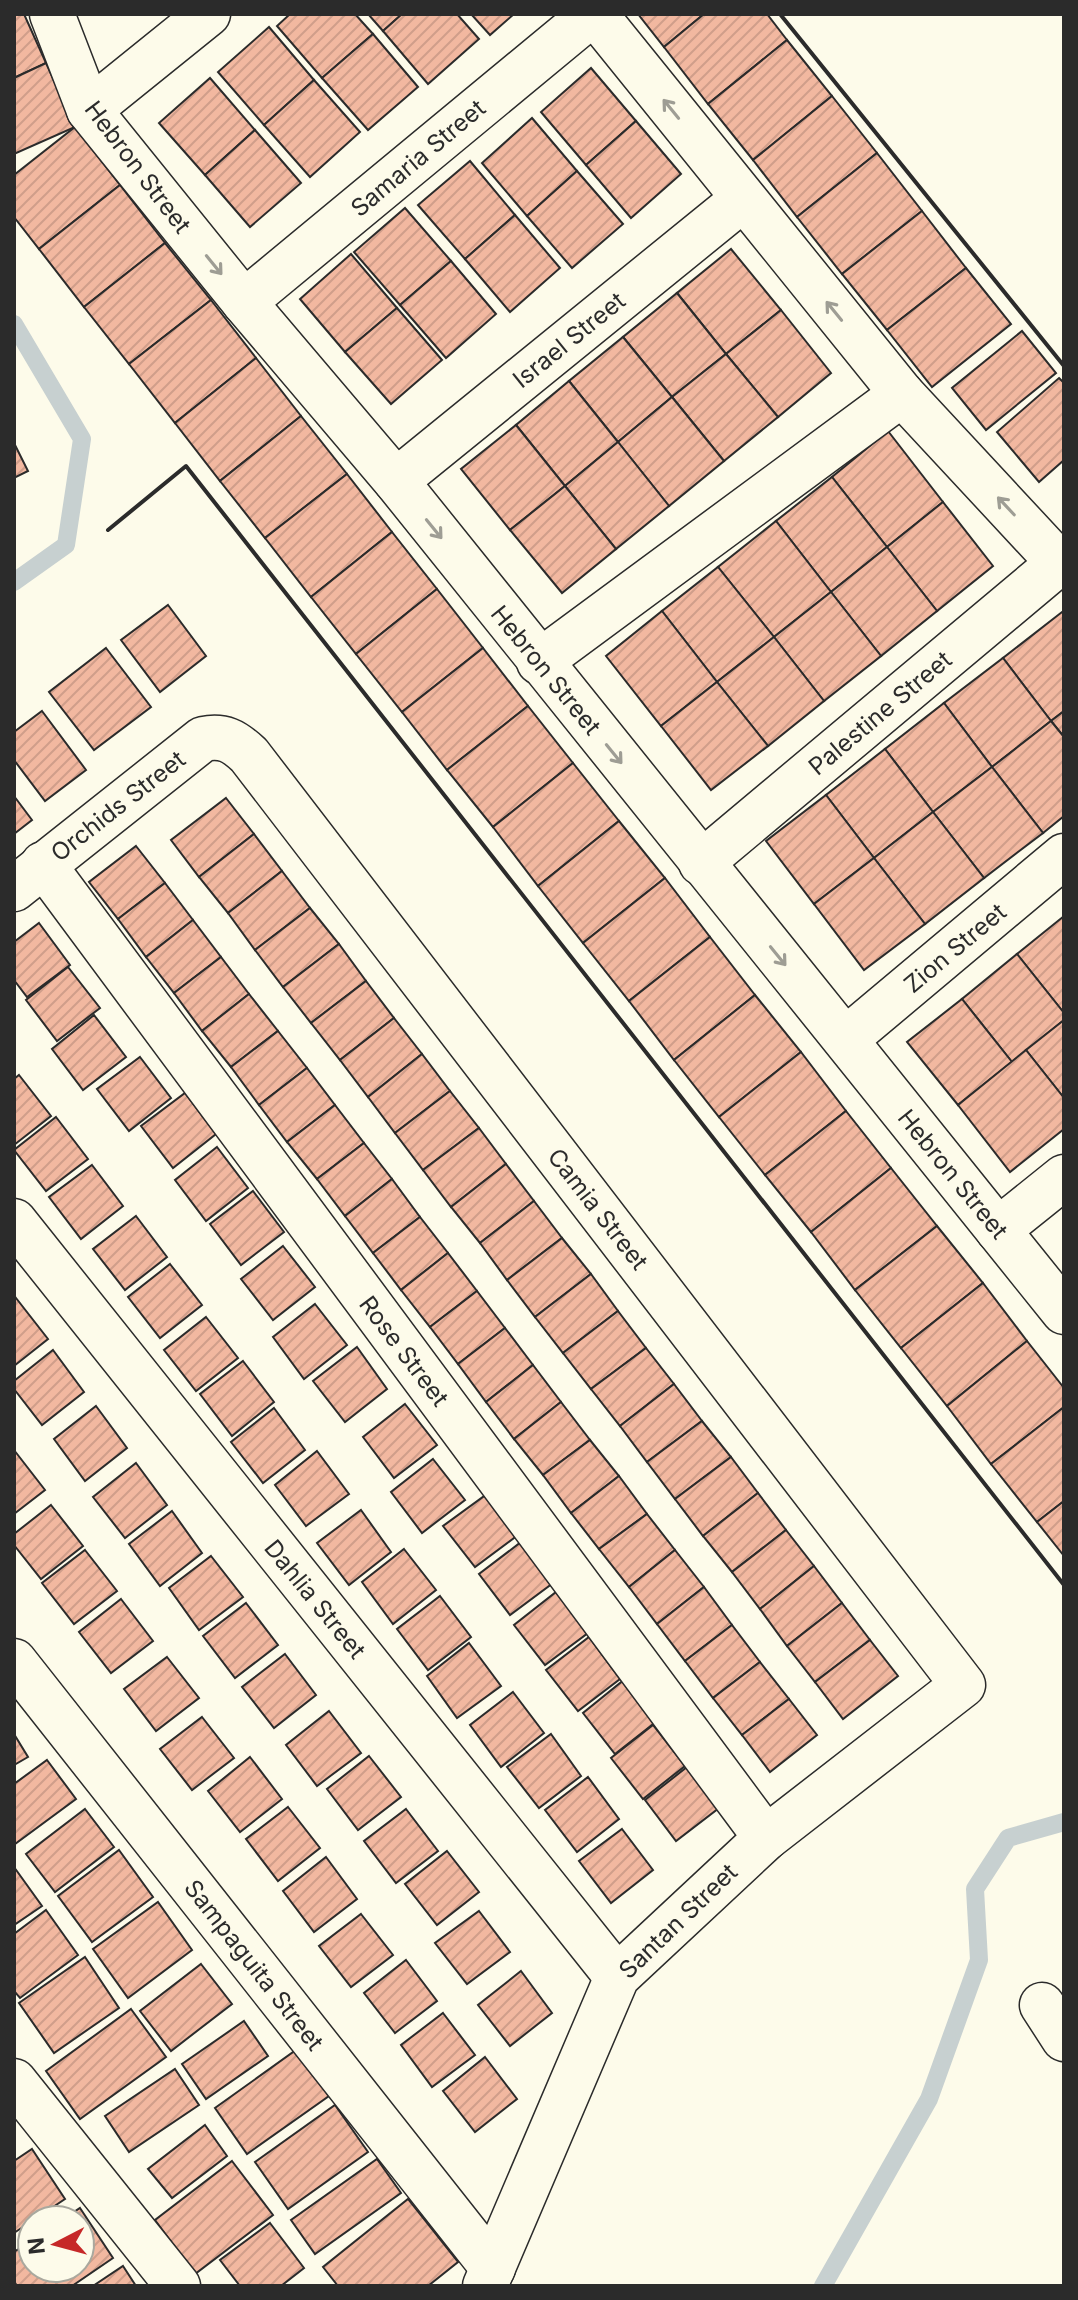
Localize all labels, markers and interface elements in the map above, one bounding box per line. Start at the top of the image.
street label: Samaria Street [345,93,491,223]
street label: Hebron Street [79,95,197,239]
one-way arrow [662,98,680,119]
one-way arrow [205,254,223,275]
street label: Israel Street [507,286,631,394]
one-way arrow [825,301,843,321]
one-way arrow [997,496,1016,516]
one-way arrow [425,518,443,539]
street label: Hebron Street [485,599,607,741]
street label: Palestine Street [803,645,957,781]
street label: Orchids Street [45,744,191,867]
one-way arrow [605,744,623,764]
street label: Zion Street [898,897,1012,999]
one-way arrow [769,945,787,966]
street label: Hebron Street [892,1103,1014,1245]
street label: Camia Street [542,1143,654,1275]
street label: Rose Street [353,1290,455,1412]
street label: Dahlia Street [258,1534,372,1664]
street label: Santan Street [613,1857,743,1985]
street label: Sampaguita Street [178,1874,330,2056]
north arrow [16,2204,96,2284]
text: N [22,2236,50,2256]

